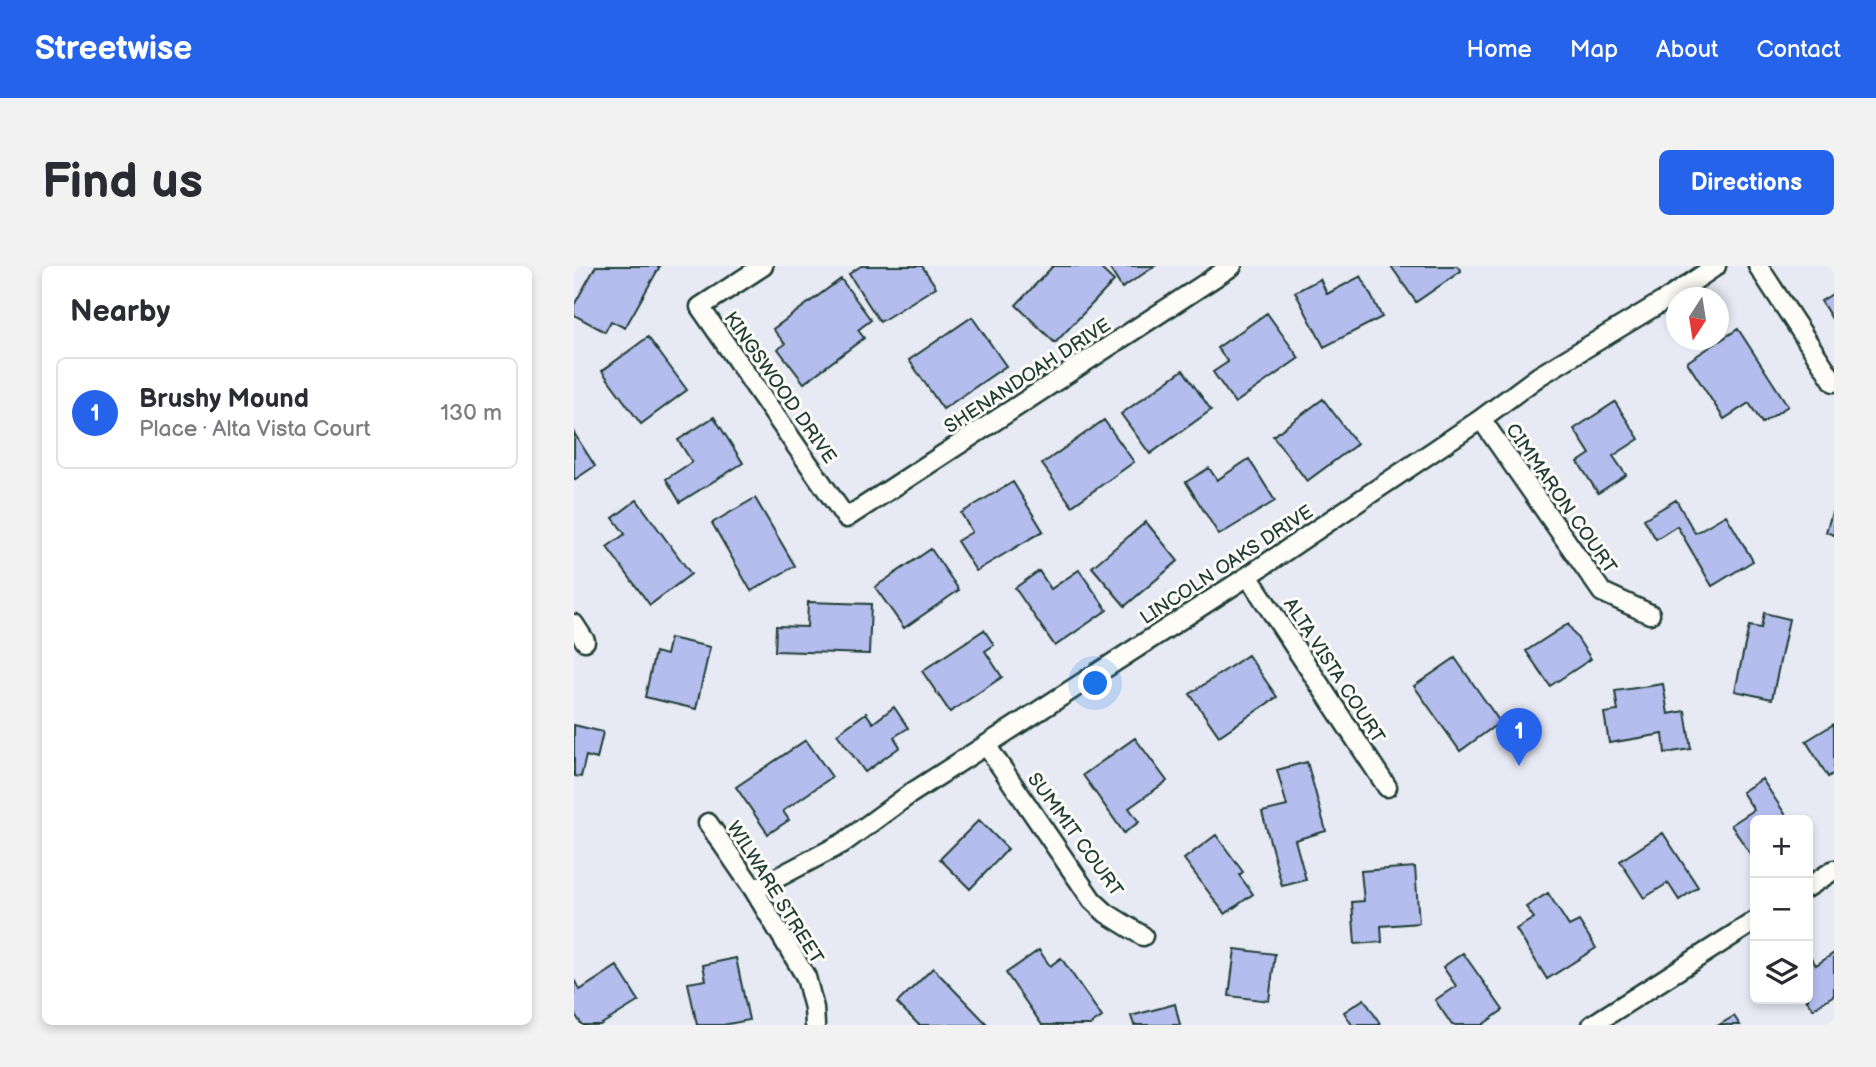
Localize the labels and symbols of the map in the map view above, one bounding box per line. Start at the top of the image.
north arrow [1666,287,1729,350]
street label: KINGSWOOD DRIVE [719,308,841,468]
street label: SHENANDOAH DRIVE [940,314,1115,439]
street label: CIMMARON COURT [1500,419,1622,579]
street label: LINCOLN OAKS DRIVE [1136,501,1318,630]
street label: ALTA VISTA COURT [1278,594,1390,748]
your location [1078,666,1112,700]
pin: 1 [1496,708,1542,766]
street label: SUMMIT COURT [1022,768,1128,902]
street label: WILWARE STREET [721,817,828,969]

